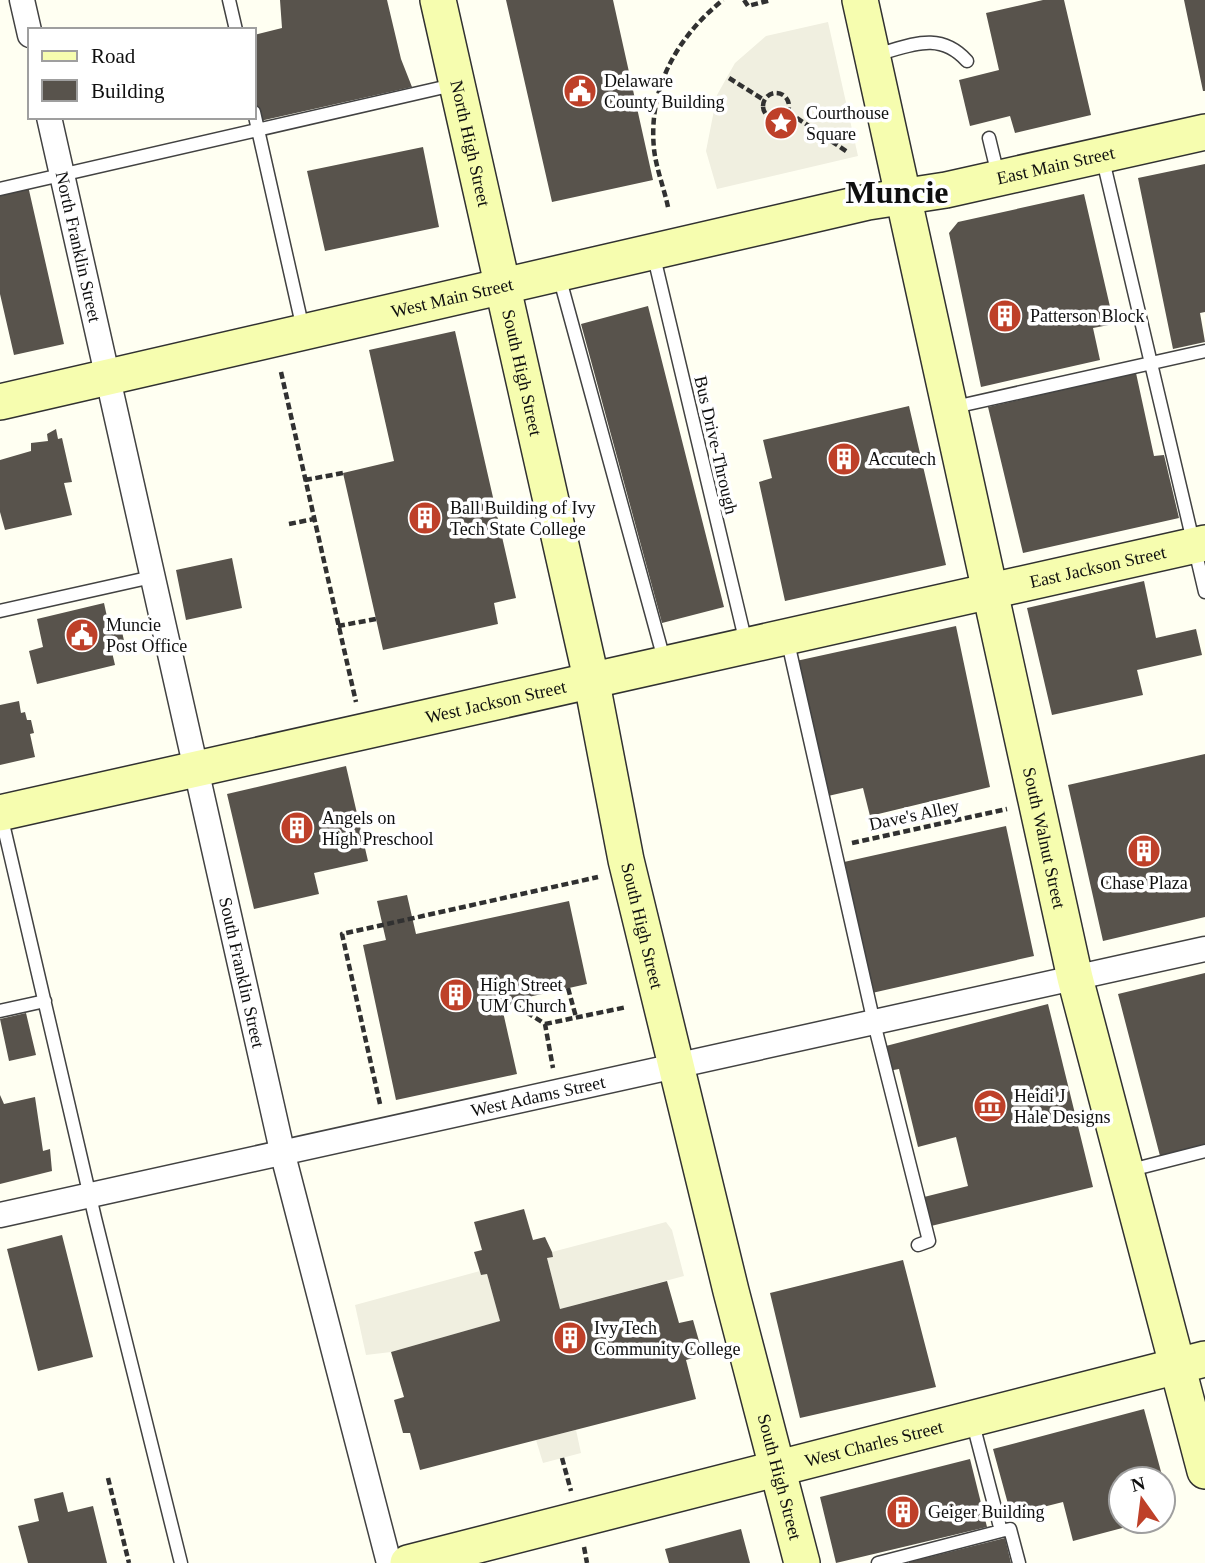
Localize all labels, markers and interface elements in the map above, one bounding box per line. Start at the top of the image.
legend [28,28,256,119]
text: Road [91,44,136,68]
place label: Delaware County Building [604,71,725,112]
public building icon: Delaware County Building [561,72,599,110]
street label: North High Street [446,78,494,209]
text: Building [91,79,165,103]
place label: Courthouse Square [806,103,889,144]
place icon: Courthouse Square [762,104,800,142]
street label: East Main Street [995,143,1116,188]
street label: North Franklin Street [52,169,105,324]
district label: Muncie [845,174,949,210]
street label: West Main Street [389,274,515,322]
building icon: Patterson Block [986,297,1024,335]
place label: Patterson Block [1030,306,1145,326]
street label: South High Street [498,307,546,438]
street label: Bus Drive-Through [690,374,742,516]
building icon: Accutech [825,440,863,478]
place label: Accutech [868,449,936,469]
place label: Ball Building of Ivy Tech State College [450,498,596,539]
building icon: Ball Building of Ivy Tech State College [406,499,444,537]
street label: East Jackson Street [1028,542,1168,592]
place label: Muncie Post Office [106,615,187,656]
public building icon: Muncie Post Office [63,616,101,654]
street label: West Jackson Street [423,676,568,727]
street label: South Walnut Street [1019,765,1069,911]
street label: Dave's Alley [867,796,961,834]
place label: Angels on High Preschool [322,808,434,849]
building icon: Angels on High Preschool [278,809,316,847]
building icon: Chase Plaza [1125,832,1163,870]
street label: South High Street [617,861,667,991]
place label: Chase Plaza [1100,873,1188,893]
street label: South Franklin Street [215,895,269,1050]
place label: High Street UM Church [480,975,567,1016]
building icon: High Street UM Church [437,976,475,1014]
street label: West Adams Street [469,1072,607,1121]
place label: Heidi J Hale Designs [1014,1086,1110,1127]
museum icon: Heidi J Hale Designs [971,1087,1009,1125]
place label: Ivy Tech Community College [594,1318,741,1359]
building icon: Ivy Tech Community College [551,1319,589,1357]
street label: South High Street [754,1412,805,1542]
street label: West Charles Street [803,1416,945,1471]
north arrow [1107,1465,1177,1535]
text: N [1129,1472,1147,1496]
building icon: Geiger Building [884,1493,922,1531]
place label: Geiger Building [928,1502,1044,1522]

